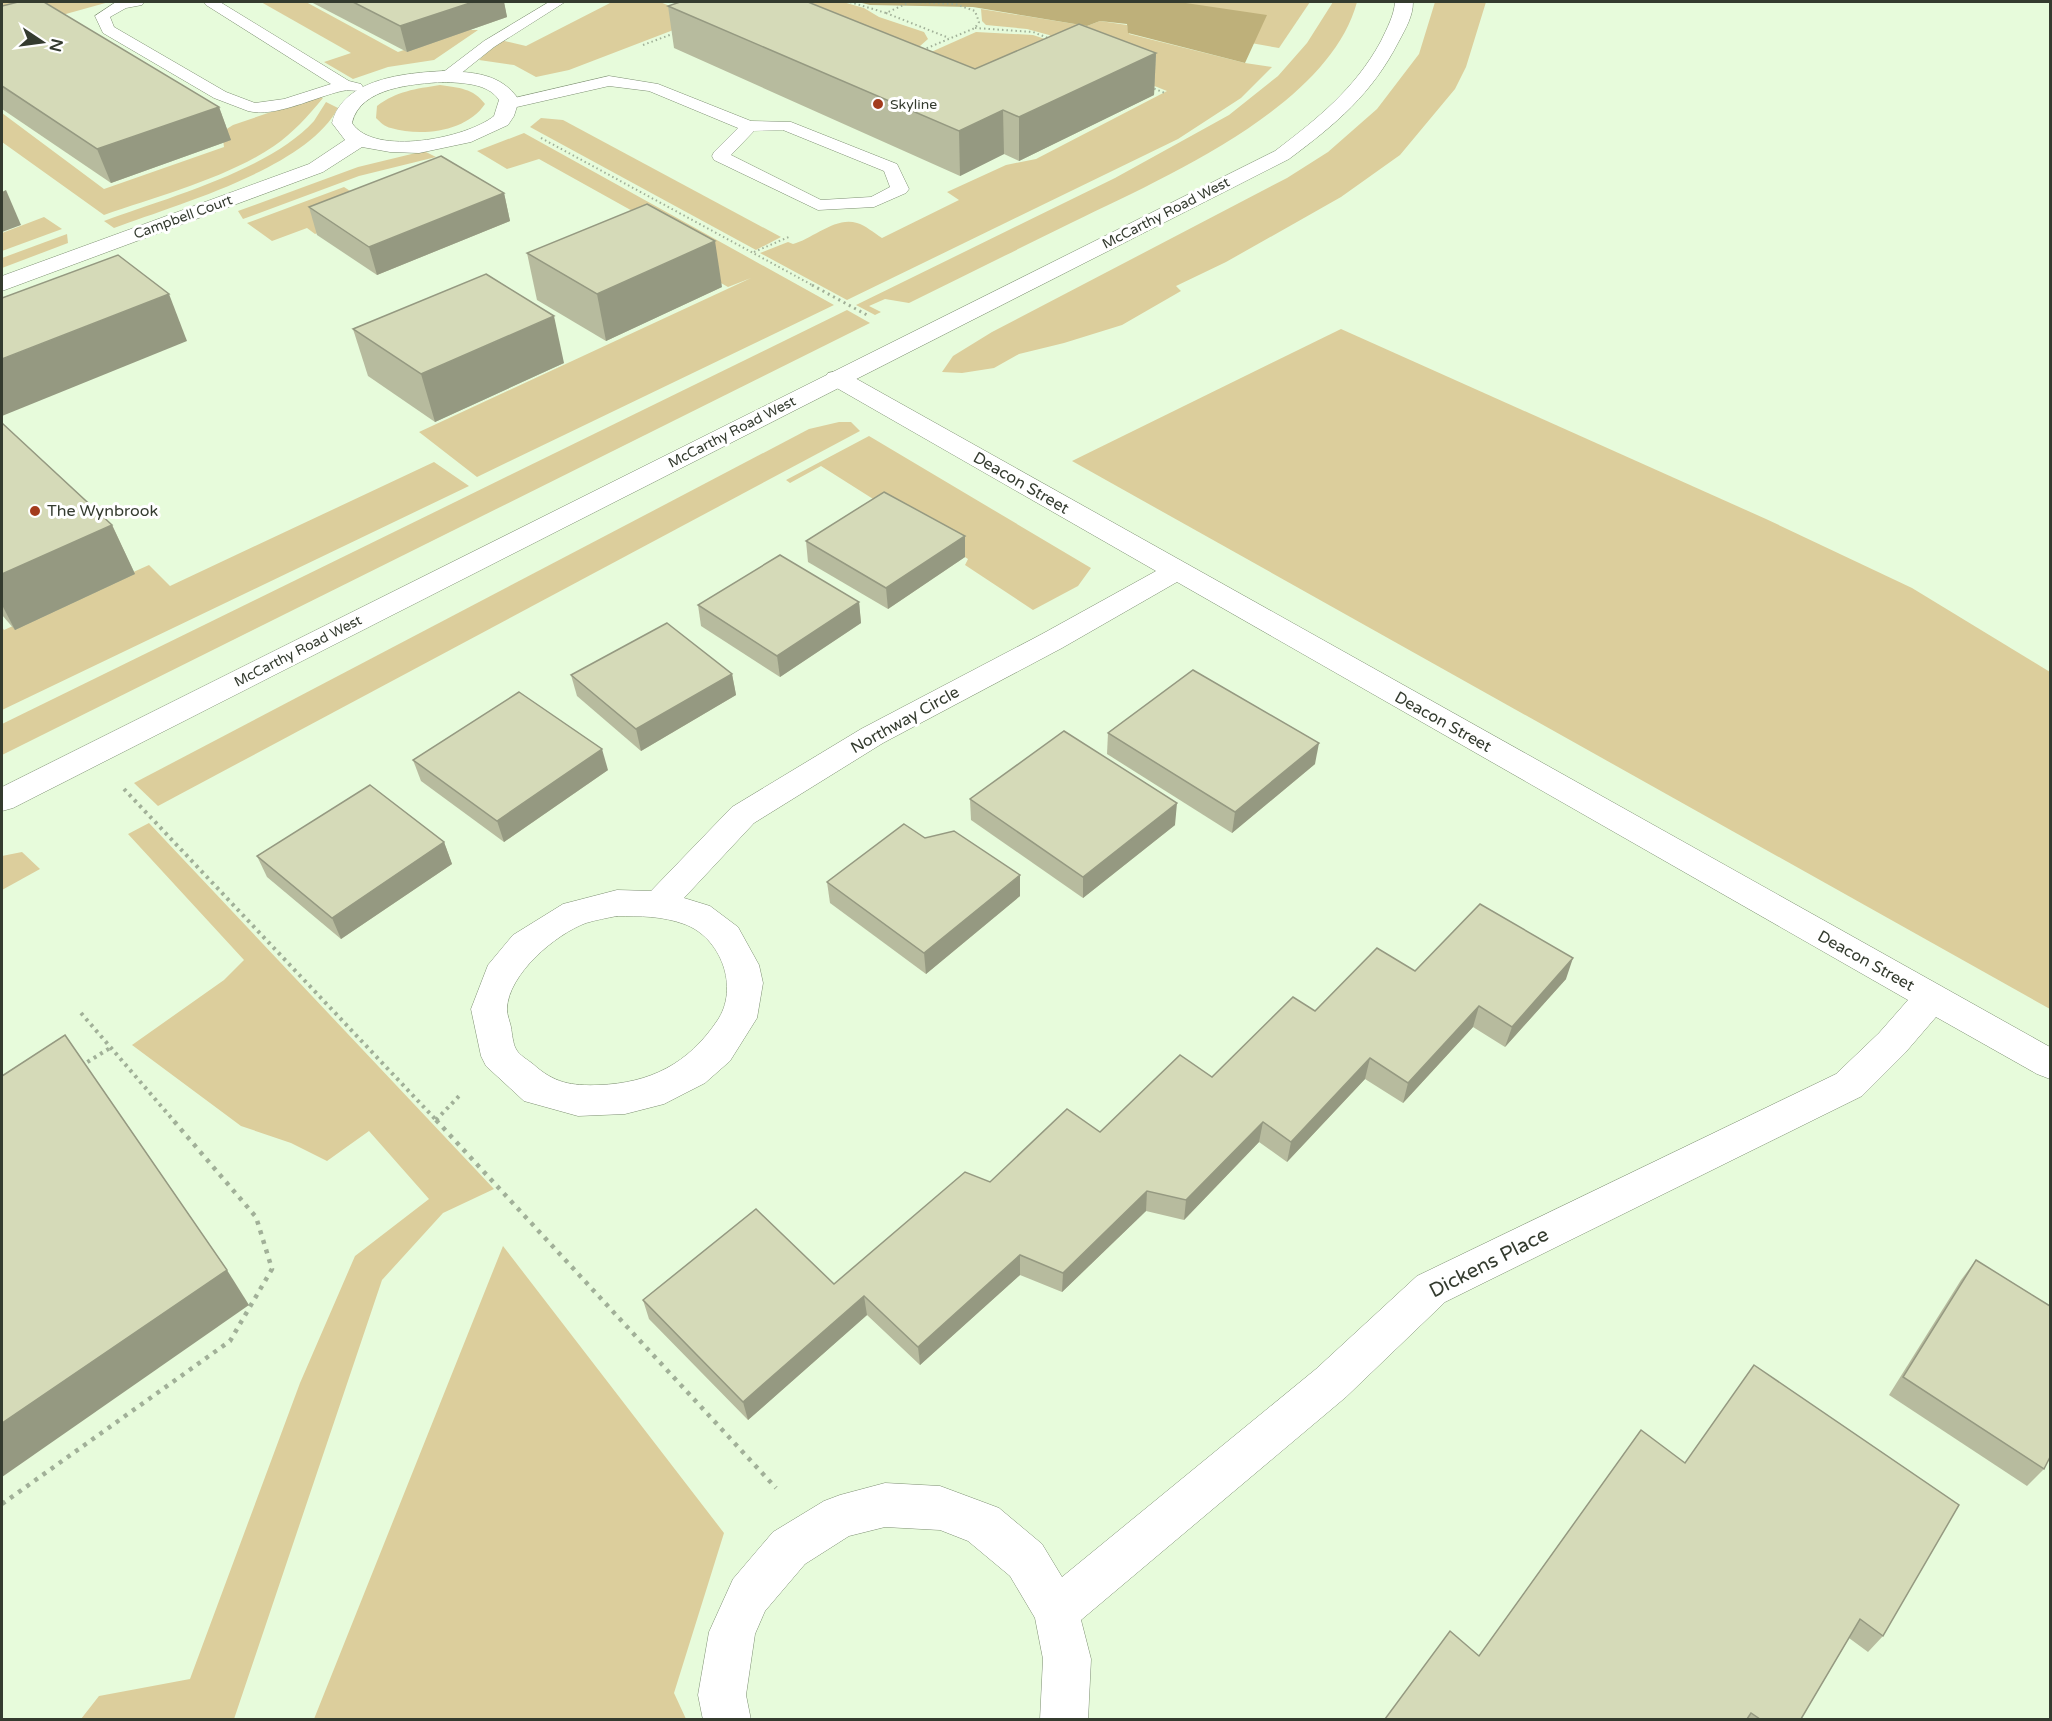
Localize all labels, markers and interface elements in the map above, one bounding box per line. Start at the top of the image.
north arrow [12,12,72,72]
text: N [44,37,67,54]
place label: Skyline [890,96,937,113]
marker: Skyline [871,97,885,111]
street label: McCarthy Road West [1099,173,1233,253]
street label: Campbell Court [131,191,235,243]
street label: McCarthy Road West [665,392,799,472]
street label: Deacon Street [969,447,1073,519]
place label: The Wynbrook [47,501,158,521]
marker: The Wynbrook [28,504,42,518]
street label: McCarthy Road West [231,611,365,691]
street label: Northway Circle [847,682,963,758]
street label: Deacon Street [1391,687,1495,757]
street label: Deacon Street [1814,926,1918,996]
street label: Dickens Place [1425,1223,1553,1303]

